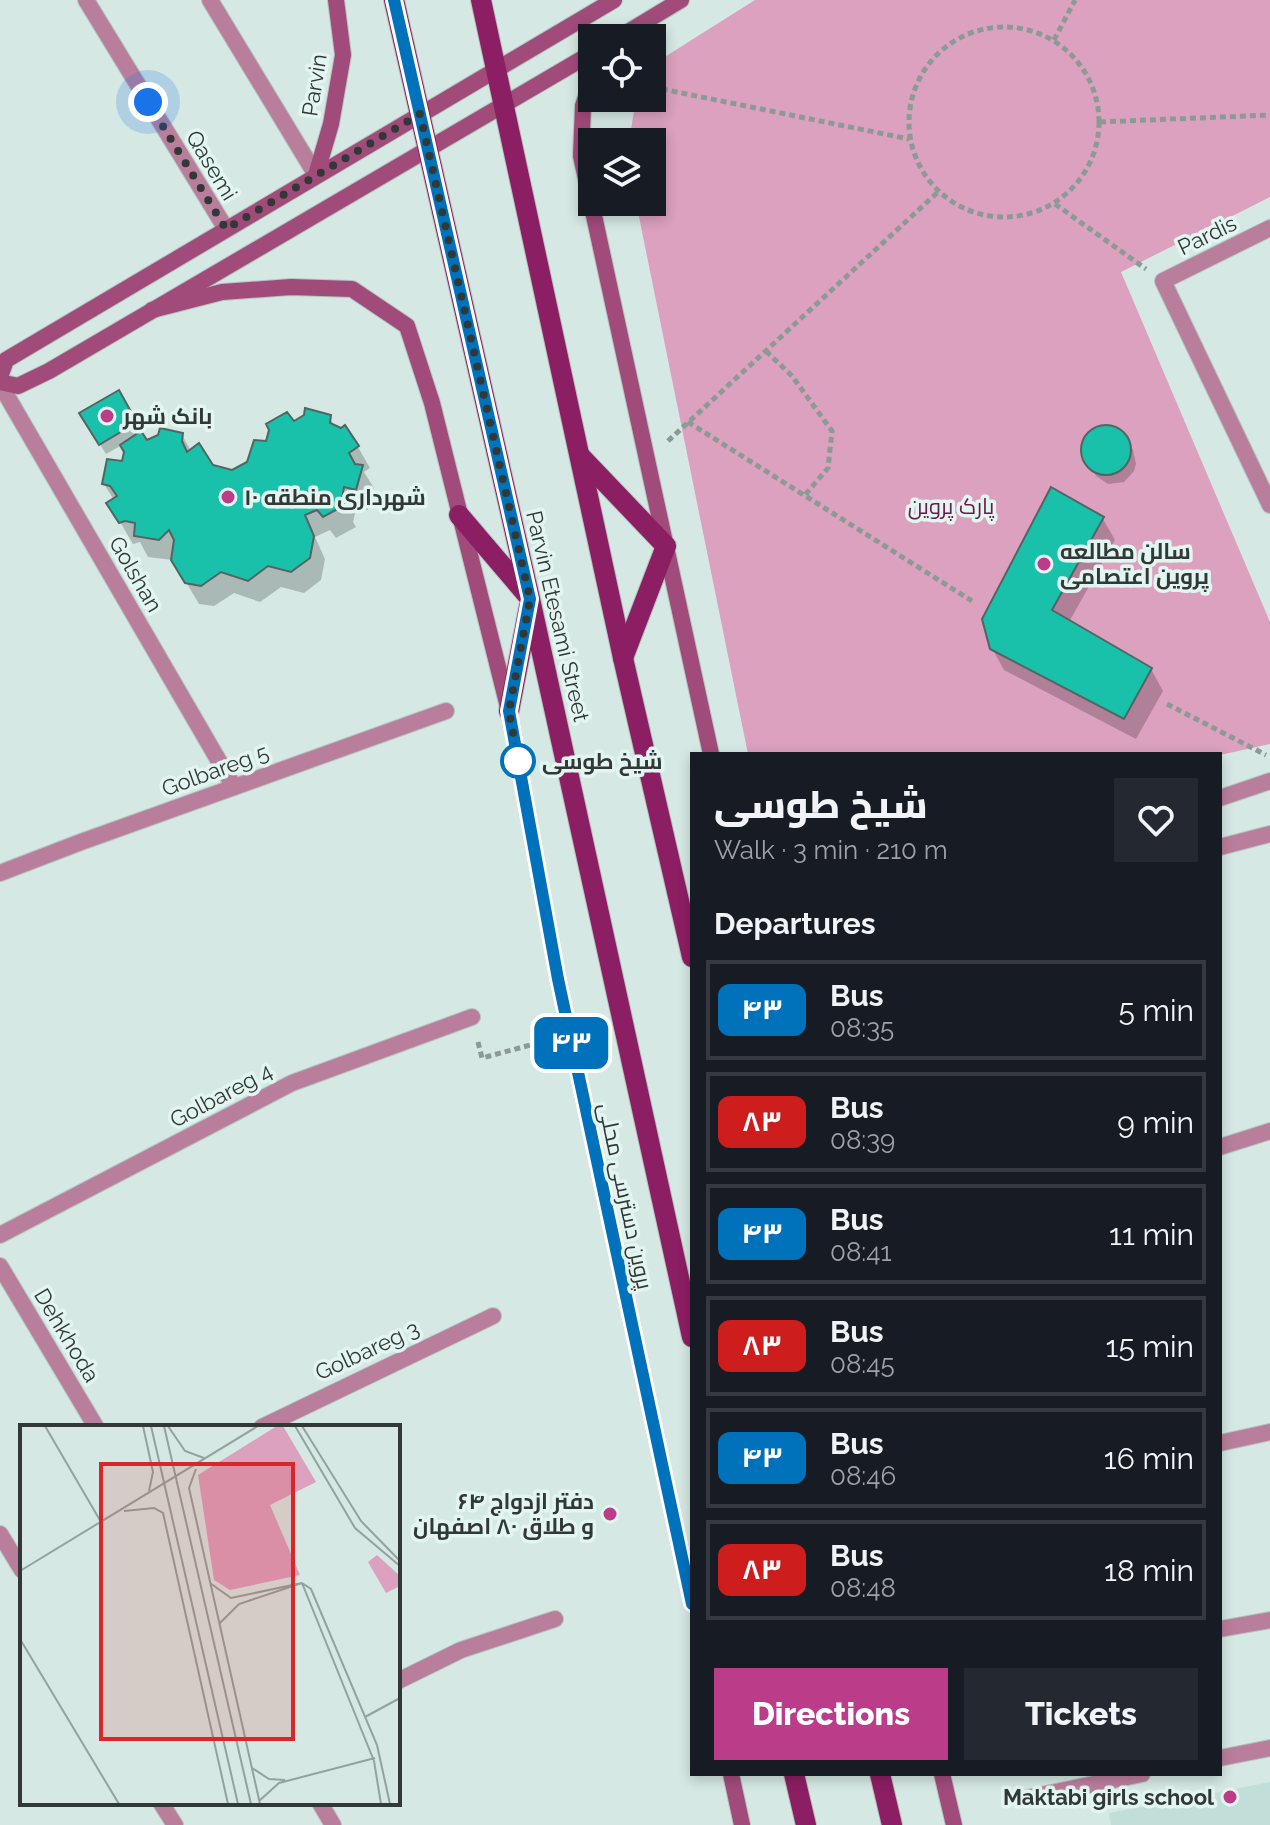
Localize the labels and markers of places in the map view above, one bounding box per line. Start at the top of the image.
place label: بانک شهر [122,403,212,430]
marker: بانک شهر [98,407,116,425]
place label: شهرداری منطقه ۱۰ [244,484,426,511]
marker: شهرداری منطقه ۱۰ [219,488,237,506]
place label: سالن مطالعه پروین اعتصامی [1060,538,1209,592]
marker: سالن مطالعه پروین اعتصامی [1035,555,1053,573]
marker: شیخ طوسی [501,744,535,778]
place label: شیخ طوسی [542,748,662,776]
place label: دفتر ازدواج ۶۴ و طلاق ۸۰ اصفهان [413,1488,594,1540]
marker: دفتر ازدواج ۶۴ و طلاق ۸۰ اصفهان [601,1505,619,1523]
place label: Maktabi girls school [1003,1784,1215,1810]
marker: Maktabi girls school [1221,1788,1239,1806]

